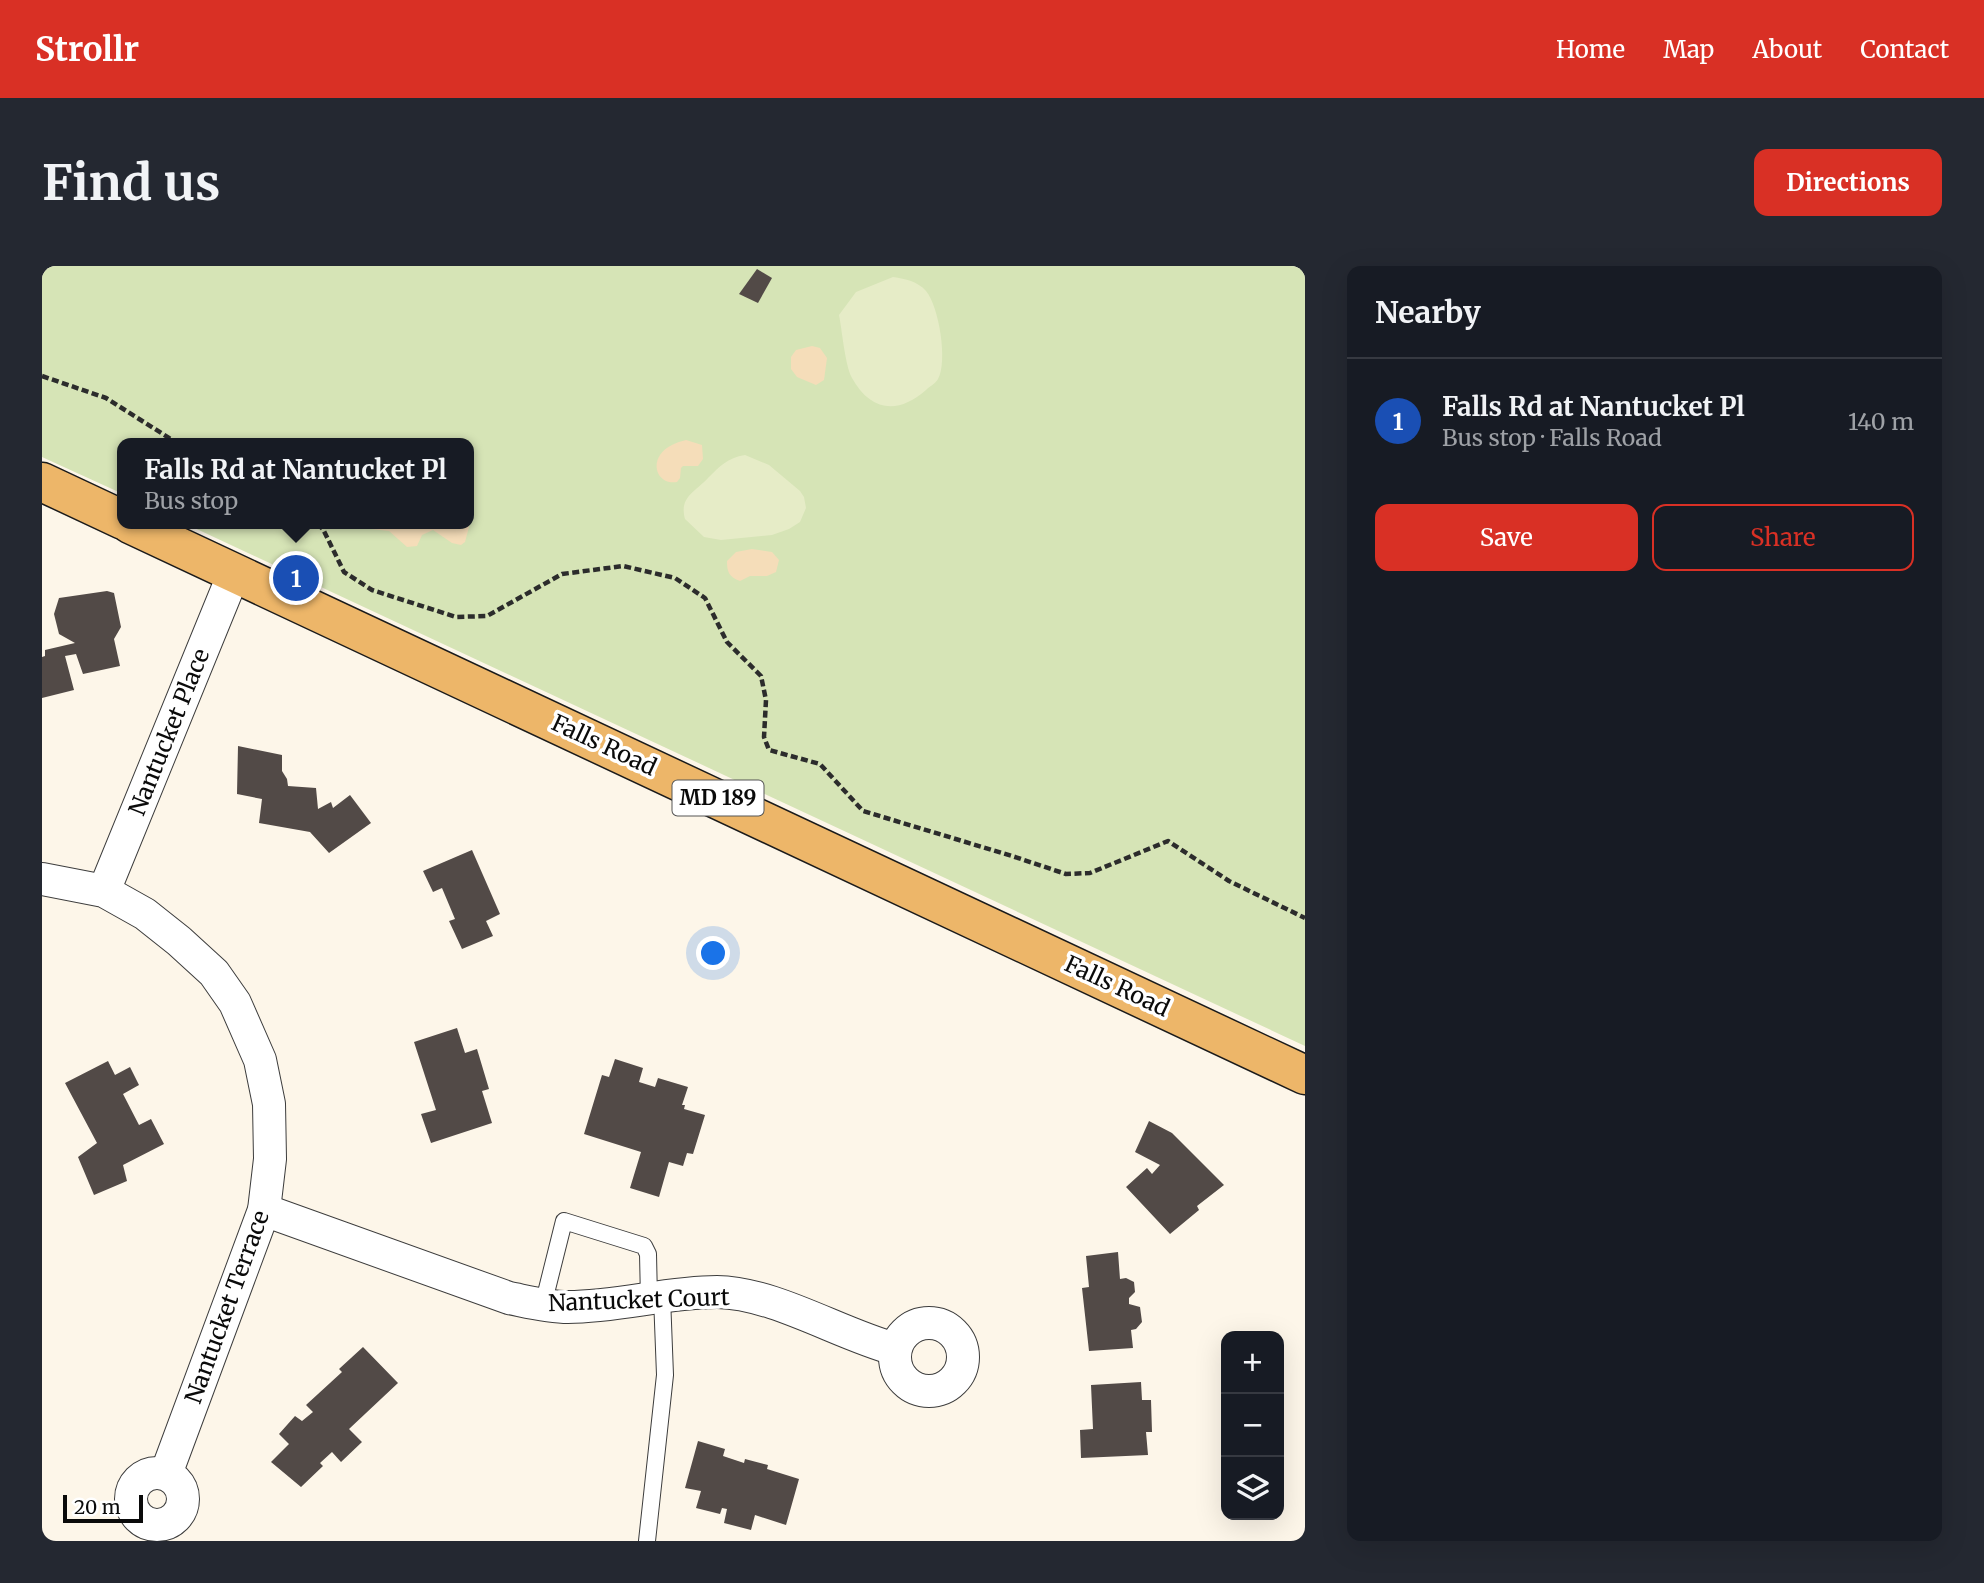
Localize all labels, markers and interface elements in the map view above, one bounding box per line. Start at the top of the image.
text: Strollr [35,29,139,70]
text: Home [1556,34,1625,65]
text: Map [1663,34,1714,65]
text: About [1752,34,1822,65]
text: Contact [1860,34,1949,65]
button: Directions [1754,149,1942,216]
text: Find us [42,152,220,213]
text: Nearby [1375,293,1481,331]
text: Falls Rd at Nantucket Pl [1442,390,1745,423]
text: 1 [1393,407,1403,436]
text: 140 m [1848,407,1914,436]
text: Bus stop · Falls Road [1442,423,1662,452]
popup [117,438,474,529]
text: Falls Rd at Nantucket Pl [144,453,447,486]
text: Bus stop [144,486,238,515]
button: Save [1375,504,1638,571]
button: Share [1652,504,1914,571]
pin: 1 [273,552,319,604]
street label: Nantucket Place [122,644,215,819]
street label: Falls Road [547,708,661,781]
road number: MD 189 [672,780,764,816]
your location [696,936,730,970]
street label: Falls Road [1060,949,1174,1022]
street label: Nantucket Terrace [178,1206,275,1407]
street label: Nantucket Court [548,1282,730,1317]
map controls [1221,1331,1284,1520]
button: + [1221,1331,1284,1394]
button: − [1221,1394,1284,1457]
button: layers [1221,1457,1284,1520]
scale bar [63,1492,144,1524]
text: 20 m [74,1495,121,1519]

